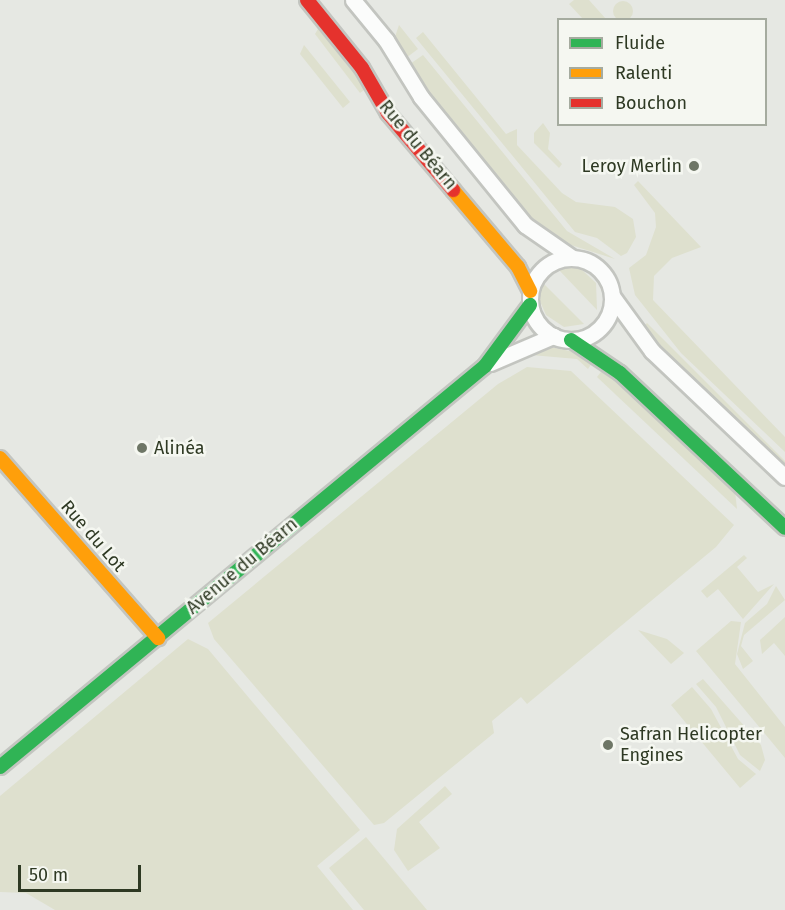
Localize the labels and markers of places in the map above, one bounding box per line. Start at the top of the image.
place label: Leroy Merlin [582,155,682,177]
marker: Leroy Merlin [687,159,701,173]
place label: Alinéa [154,437,205,459]
marker: Alinéa [135,441,149,455]
place label: Safran Helicopter Engines [620,724,762,766]
marker: Safran Helicopter Engines [601,738,615,752]

